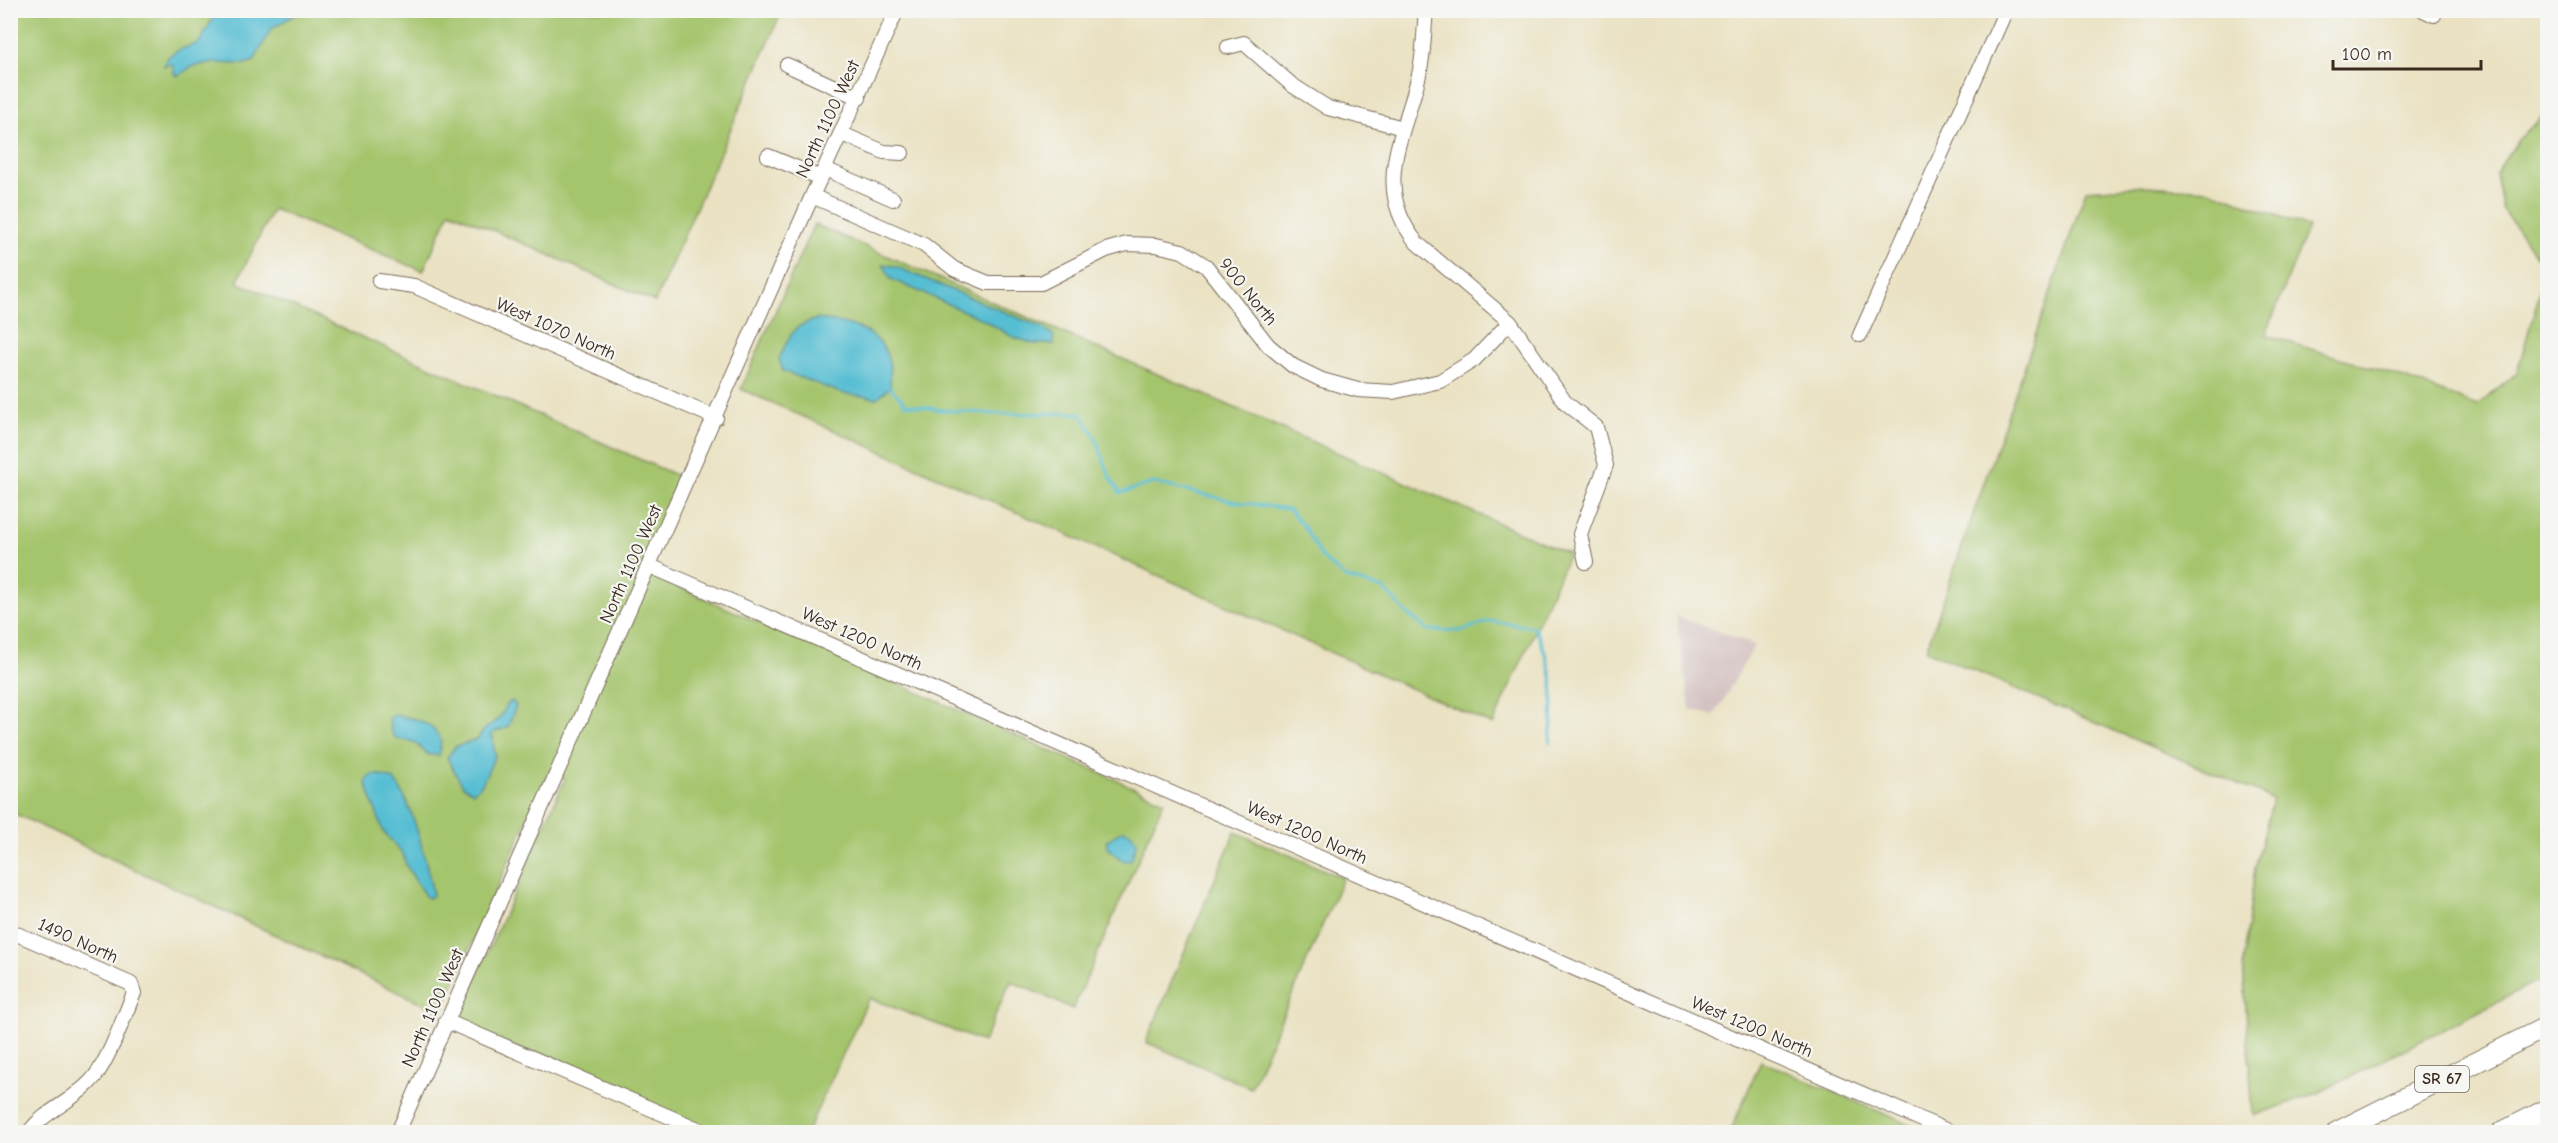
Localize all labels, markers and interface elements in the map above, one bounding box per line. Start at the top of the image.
scale bar [2333,33,2482,71]
text: 100 m [2342,44,2392,65]
street label: North 1100 West [792,56,865,181]
street label: 900 North [1214,254,1282,330]
street label: West 1070 North [493,293,619,365]
street label: North 1100 West [595,501,667,627]
street label: West 1200 North [798,603,926,675]
street label: West 1200 North [1243,797,1371,869]
street label: 1490 North [35,914,121,968]
street label: North 1100 West [397,945,469,1071]
street label: West 1200 North [1688,992,1816,1062]
road number: SR 67 [2415,1066,2469,1092]

